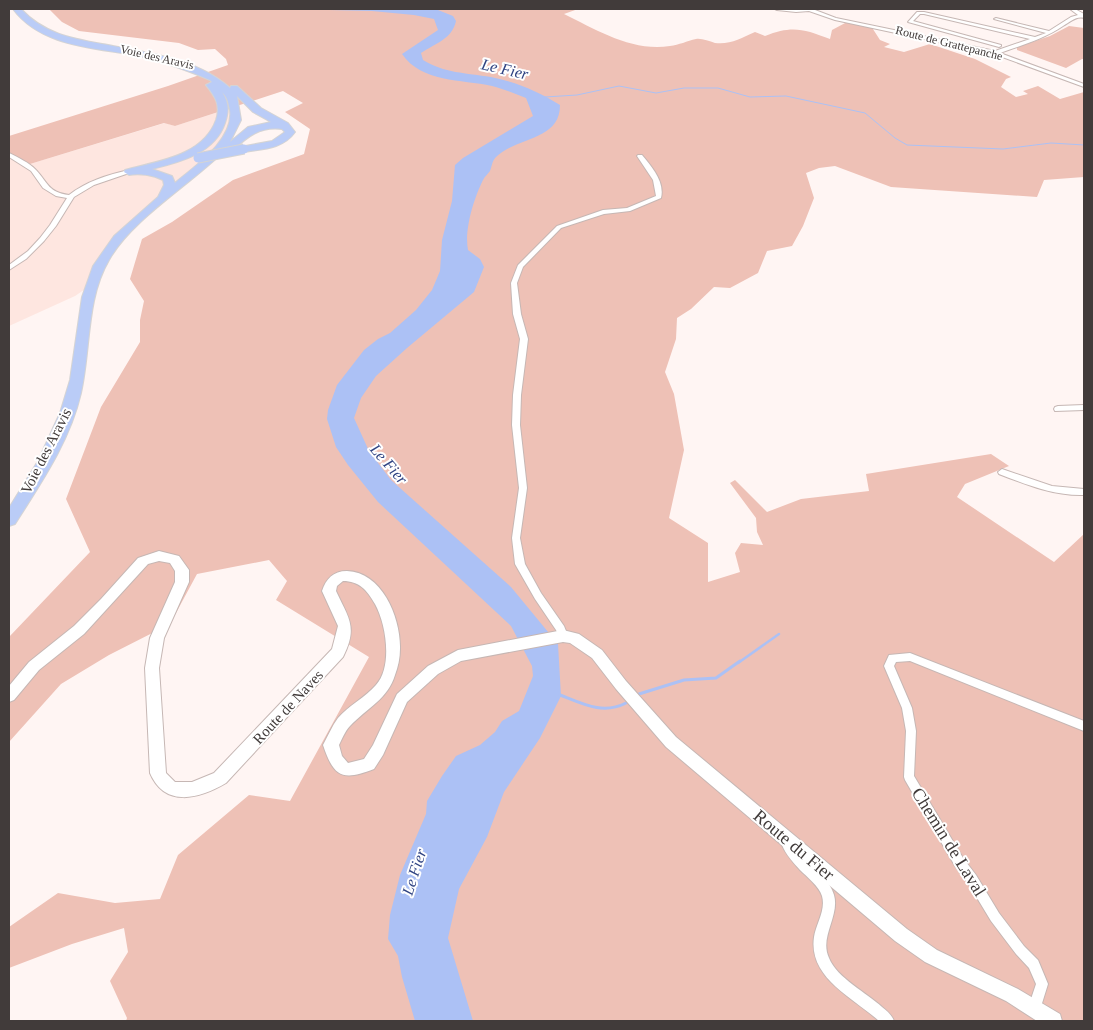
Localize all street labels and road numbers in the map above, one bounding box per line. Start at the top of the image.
street label: Route de Grattepanche [894,23,1004,63]
street label: Voie des Aravis [119,42,195,72]
street label: Voie des Aravis [18,405,75,496]
street label: Route de Naves [250,667,326,747]
street label: Chemin de Laval [908,784,990,900]
street label: Route du Fier [750,806,838,884]

